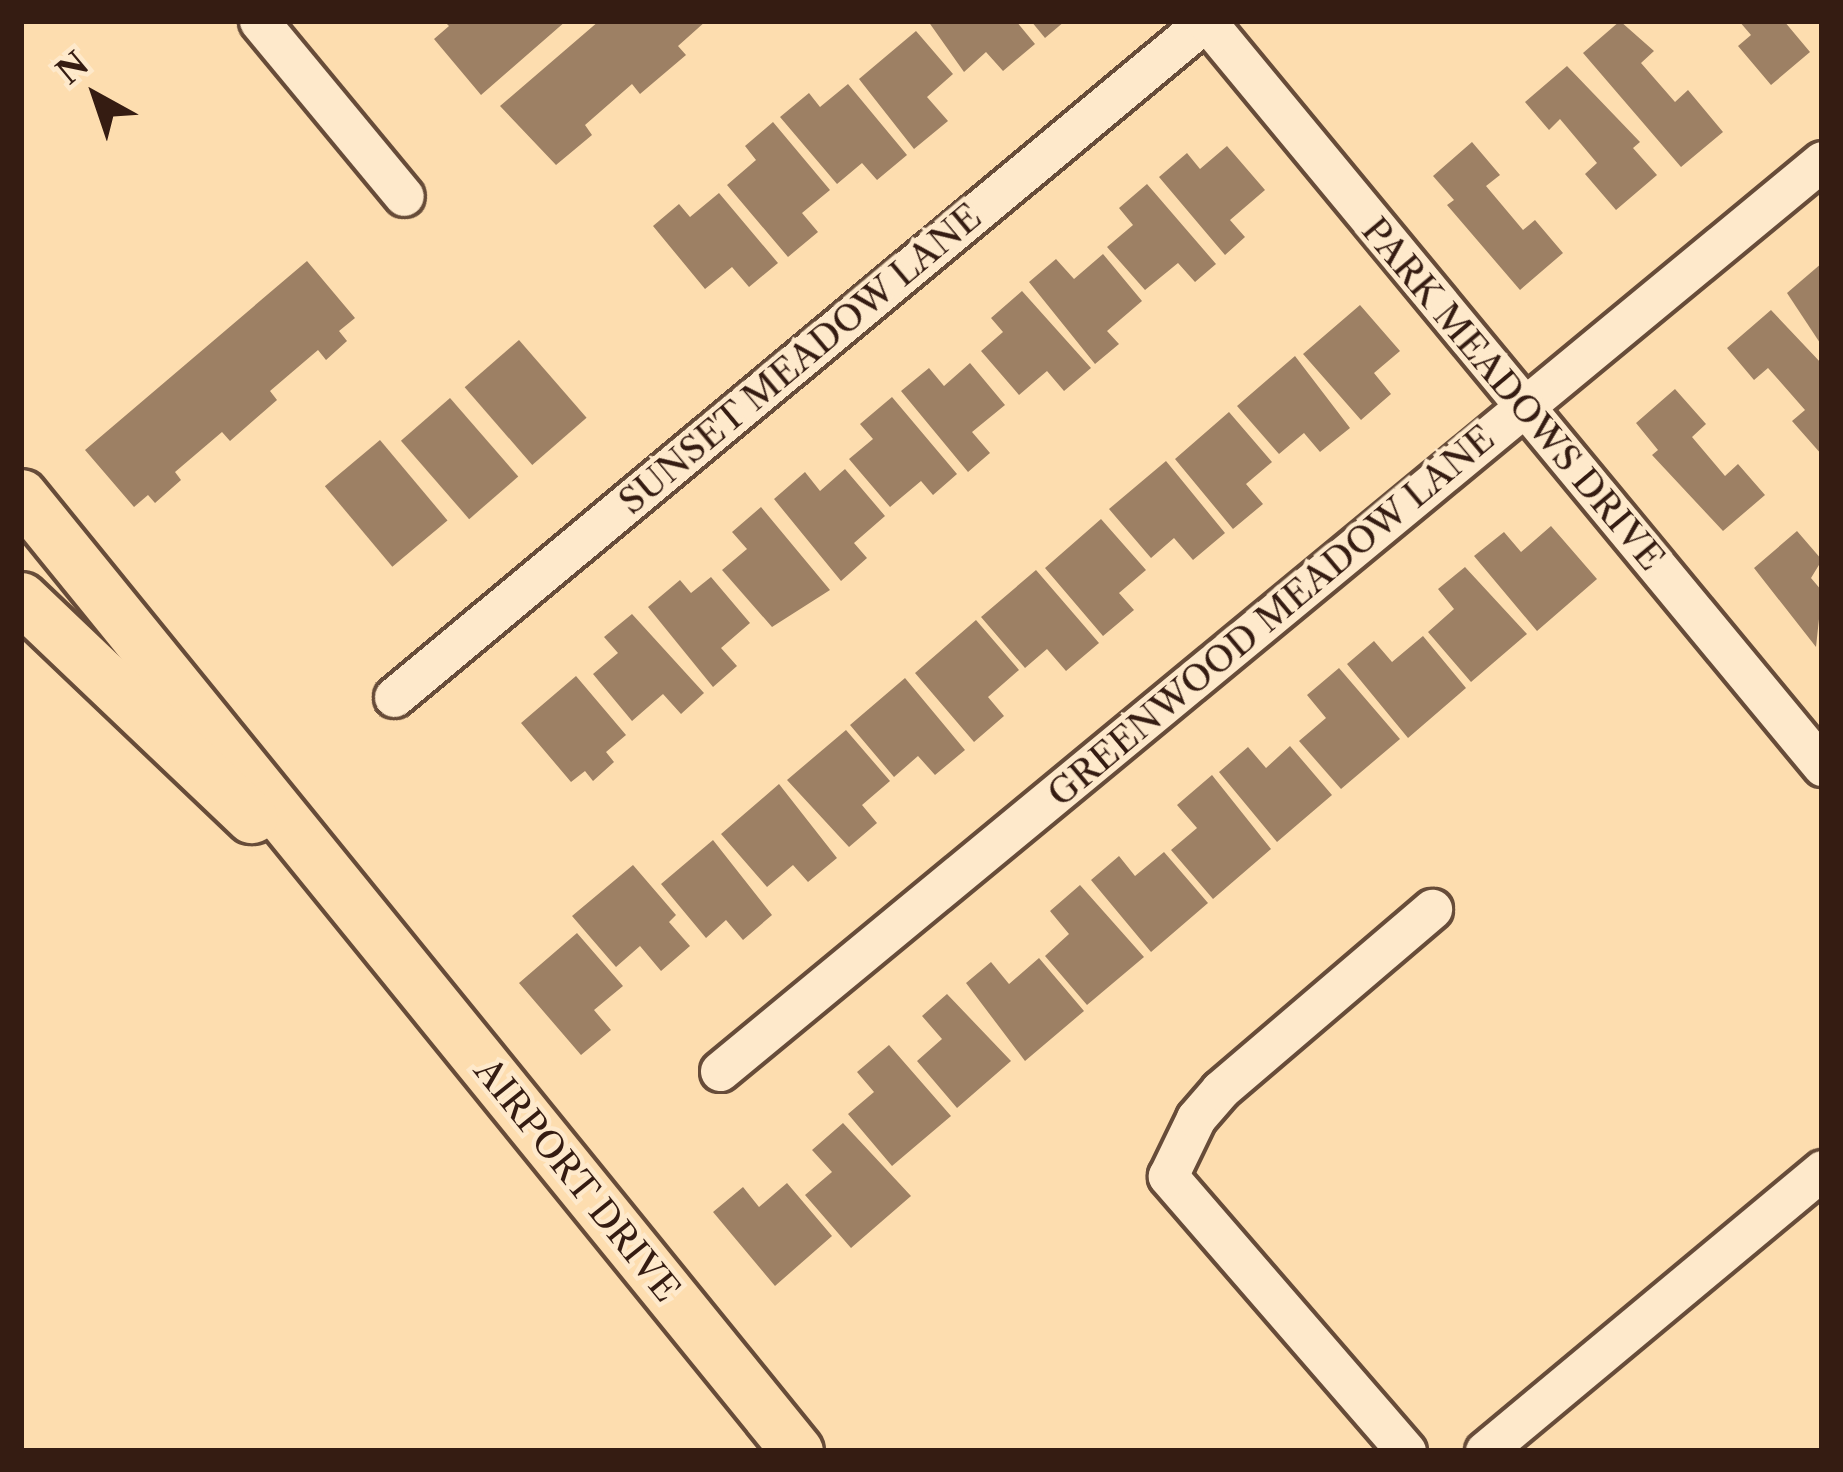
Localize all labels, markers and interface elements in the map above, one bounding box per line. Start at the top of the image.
north arrow [36,36,156,156]
text: N [48,43,97,93]
street label: SUNSET MEADOW LANE [609,194,991,524]
street label: PARK MEADOWS DRIVE [1353,209,1673,579]
street label: GREENWOOD MEADOW LANE [1038,416,1504,816]
street label: AIRPORT DRIVE [465,1049,689,1311]

